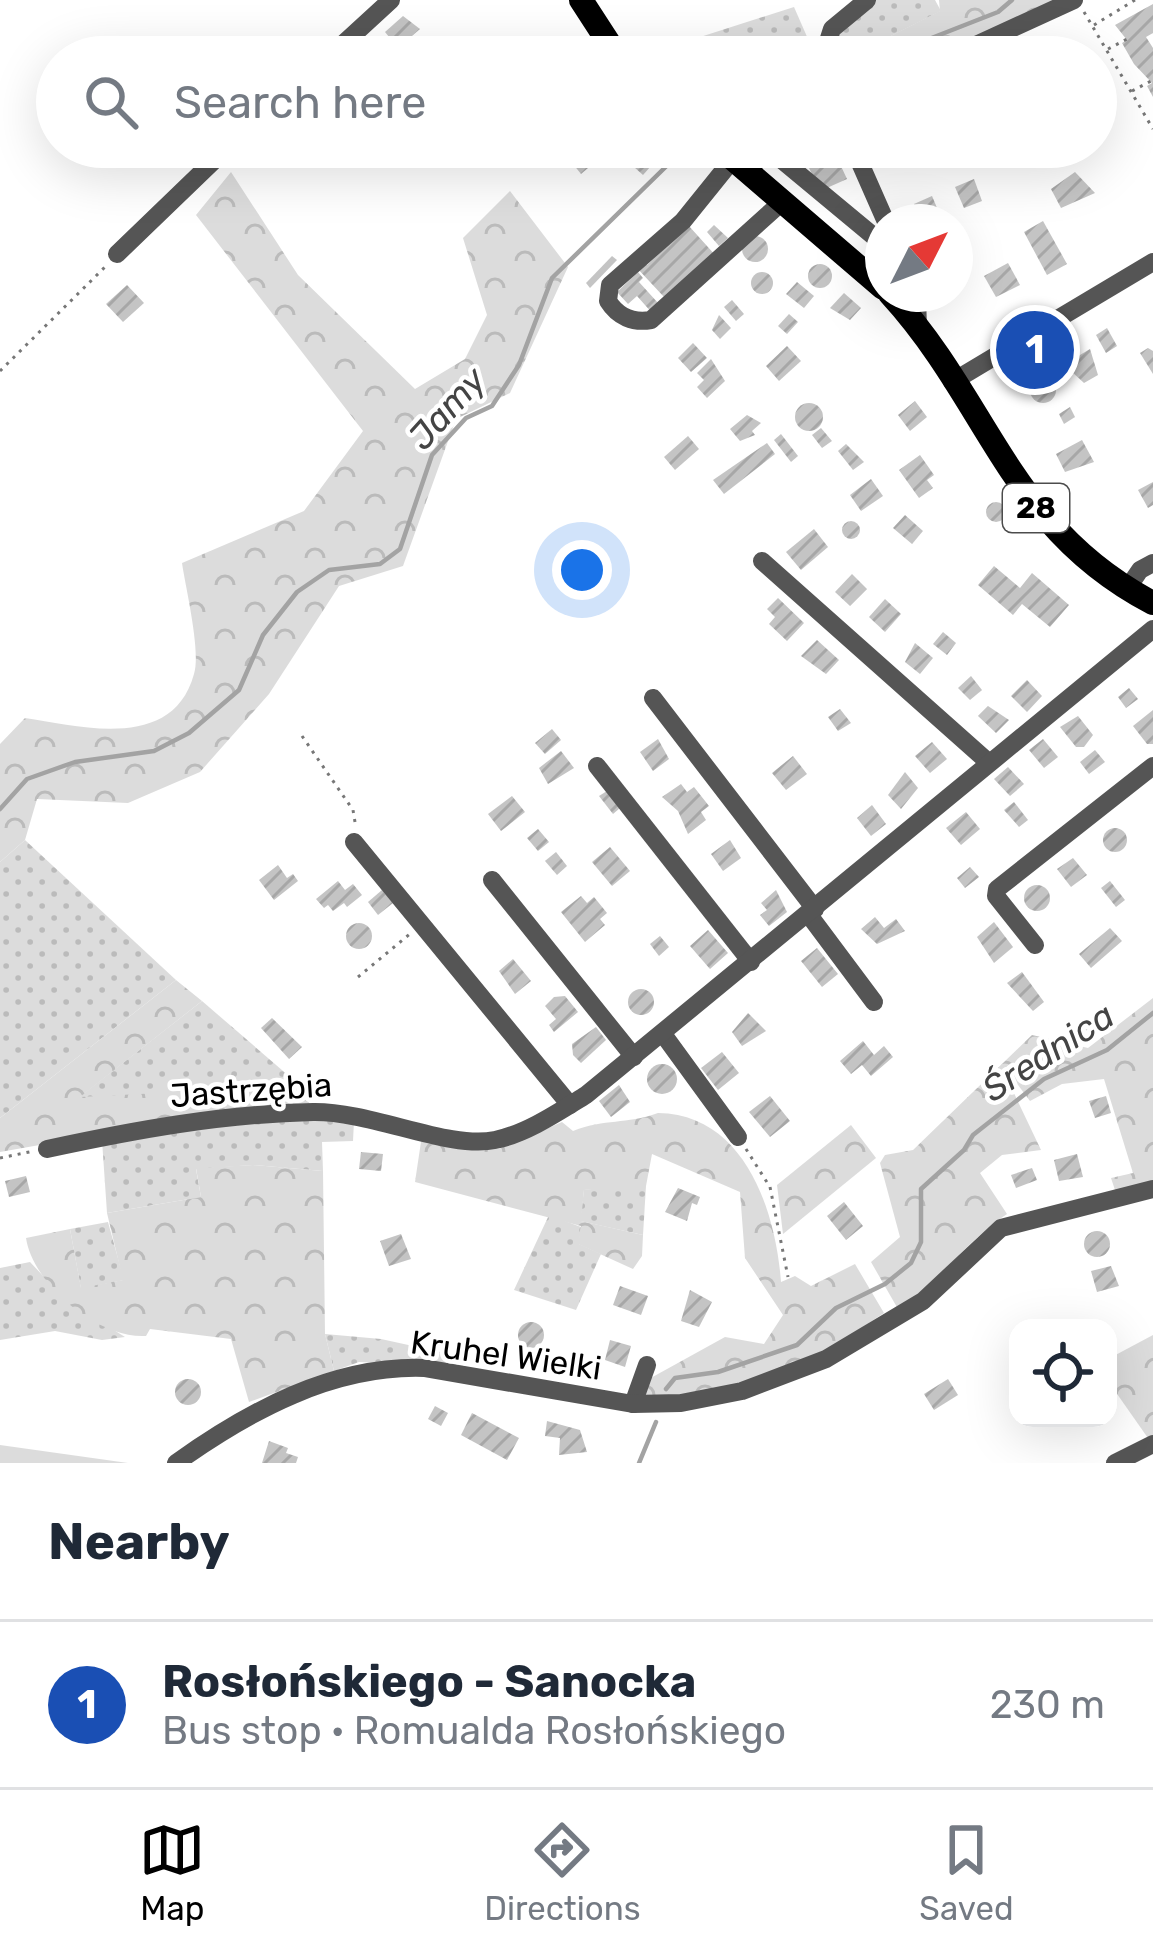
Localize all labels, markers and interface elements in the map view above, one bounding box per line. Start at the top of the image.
search box [36,36,1117,168]
icon: search [78,69,144,135]
text: Search here [174,76,426,129]
north arrow [865,204,973,312]
pin: 1 [996,305,1074,395]
water label: Jamy [399,358,495,458]
road number: 28 [1003,484,1069,532]
your location [552,540,612,600]
water label: Średnica [974,993,1122,1111]
street label: Jastrzębia [169,1065,333,1115]
map controls [1009,1319,1117,1427]
button: locate [1009,1319,1117,1427]
street label: Kruhel Wielki [408,1322,604,1388]
text: Nearby [48,1511,230,1572]
text: Rosłońskiego - Sanocka [162,1655,696,1708]
text: 1 [77,1682,97,1728]
text: 230 m [990,1682,1105,1728]
text: Bus stop · Romualda Rosłońskiego [162,1708,786,1754]
tab: Map [139,1817,205,1928]
tab: Directions [484,1817,641,1928]
tab: Saved [919,1817,1014,1928]

